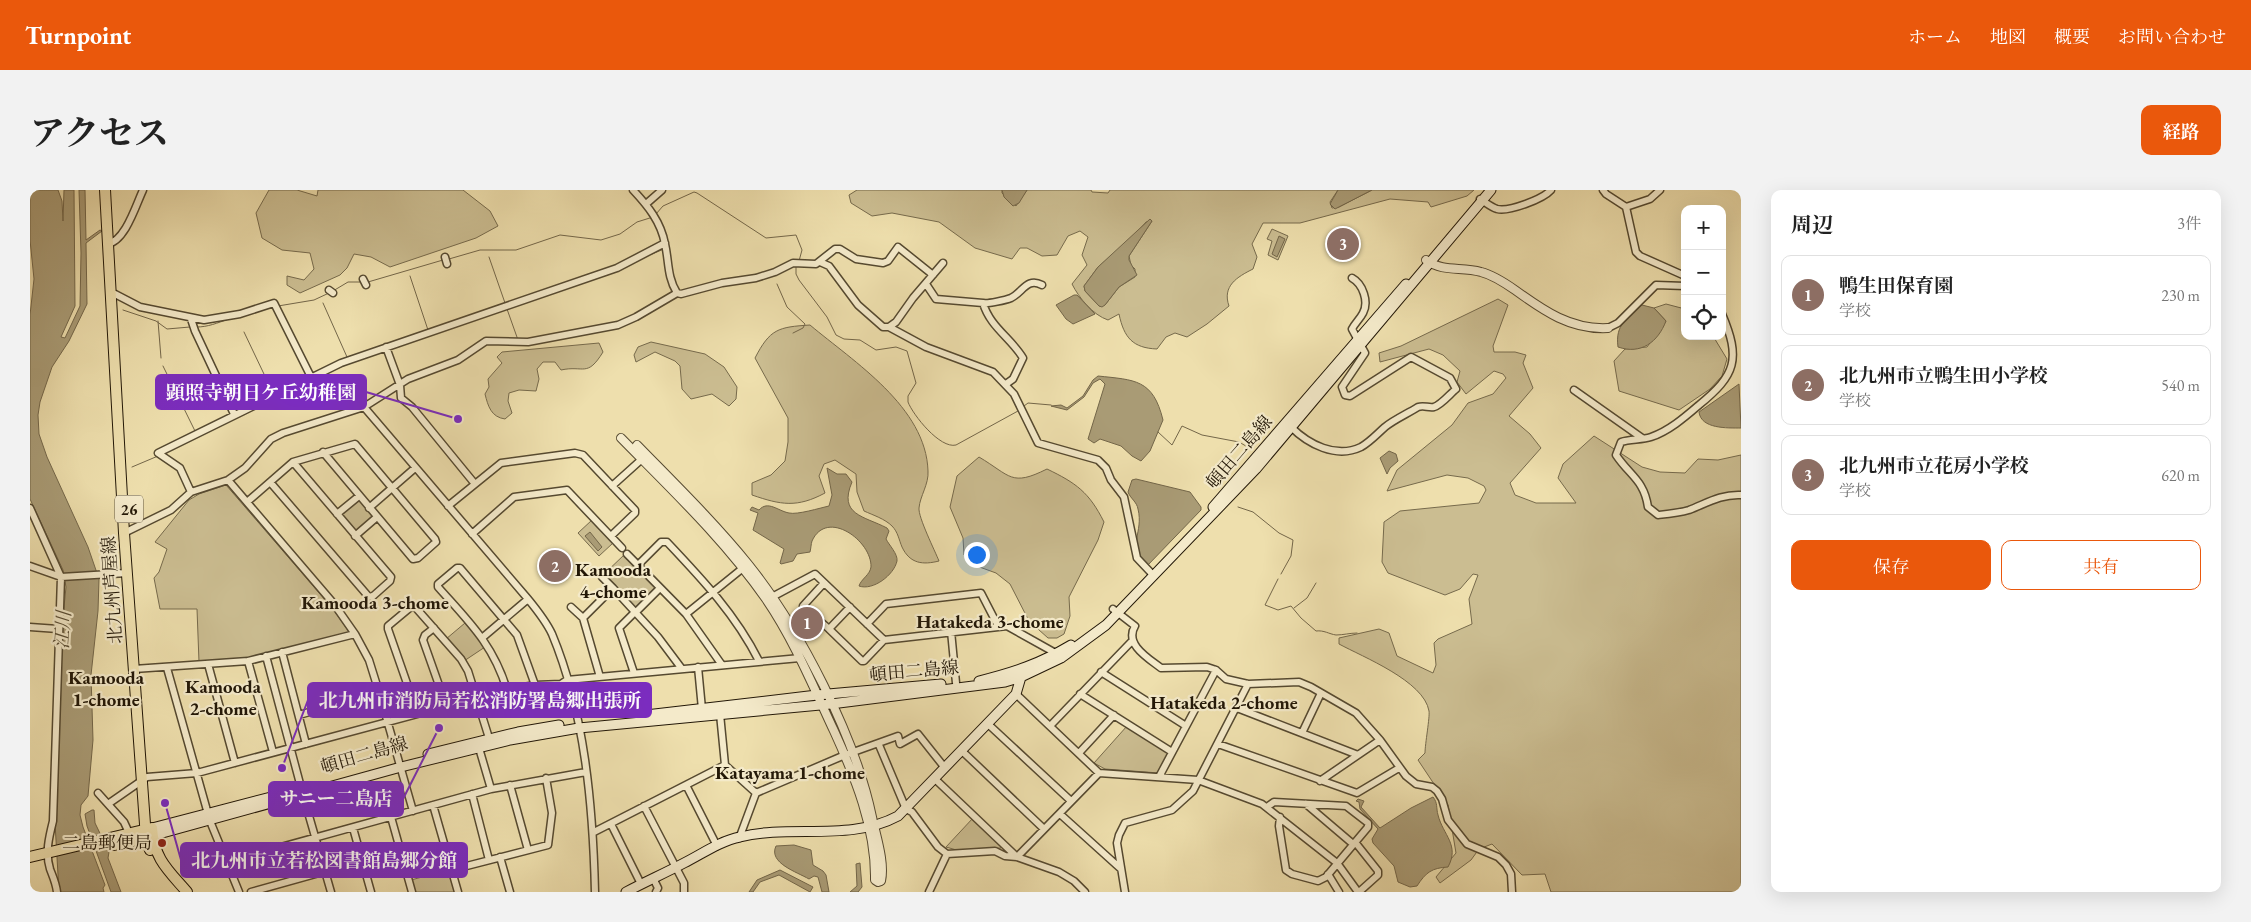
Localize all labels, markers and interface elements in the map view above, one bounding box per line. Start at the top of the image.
text: Turnpoint [25,20,131,51]
text: ホーム [1908,25,1962,48]
text: 地図 [1990,25,2026,48]
text: 概要 [2054,25,2090,48]
text: お問い合わせ [2118,25,2226,48]
button: 経路 [2141,105,2221,155]
text: アクセス [30,110,169,155]
map controls [1681,205,1726,340]
button: + [1681,205,1726,250]
text: 周辺 [1791,211,1833,238]
text: 3件 [2177,213,2201,234]
pin: 3 [1327,225,1359,263]
button: − [1681,250,1726,295]
text: 鴨生田保育園 [1839,273,1953,298]
text: 1 [1804,285,1812,306]
text: 230 m [2161,285,2200,306]
button: locate [1681,295,1726,340]
text: 学校 [1839,300,1871,321]
text: 北九州市立鴨生田小学校 [1839,363,2048,388]
callout: 顕照寺朝日ケ丘幼稚園 [156,375,366,409]
text: 2 [1804,375,1812,396]
text: 540 m [2161,375,2200,396]
text: 顕照寺朝日ケ丘幼稚園 [166,380,356,405]
text: 学校 [1839,390,1871,411]
street label: 頓田二島線 [1200,410,1277,493]
text: 北九州市立花房小学校 [1839,453,2029,478]
text: 3 [1804,465,1812,486]
text: 620 m [2161,465,2200,486]
text: 学校 [1839,480,1871,501]
road number: 26 [115,496,143,522]
street label: 北九州芦屋線 [96,535,127,645]
button: 保存 [1791,540,1991,590]
button: 共有 [2001,540,2201,590]
your location [964,542,990,568]
pin: 2 [539,547,571,585]
district label: Kamooda 4-chome [575,557,652,604]
district label: Kamooda 3-chome [301,590,449,615]
pin: 1 [791,604,823,642]
water label: 江川 [49,608,76,650]
district label: Hatakeda 3-chome [916,609,1064,634]
street label: 頓田二島線 [868,655,960,686]
district label: Kamooda 1-chome [68,665,145,712]
district label: Kamooda 2-chome [185,674,262,721]
callout: 北九州市消防局若松消防署島郷出張所 [308,683,651,717]
text: 北九州市消防局若松消防署島郷出張所 [318,688,642,713]
district label: Hatakeda 2-chome [1150,690,1298,715]
street label: 頓田二島線 [317,731,410,778]
district label: Katayama 1-chome [715,760,865,785]
callout: サニー二島店 [269,782,403,816]
text: サニー二島店 [279,786,393,811]
place label: 二島郵便局 [62,831,152,854]
marker: 二島郵便局 [156,837,168,849]
callout: 北九州市立若松図書館島郷分館 [181,843,467,877]
text: 北九州市立若松図書館島郷分館 [191,848,457,873]

